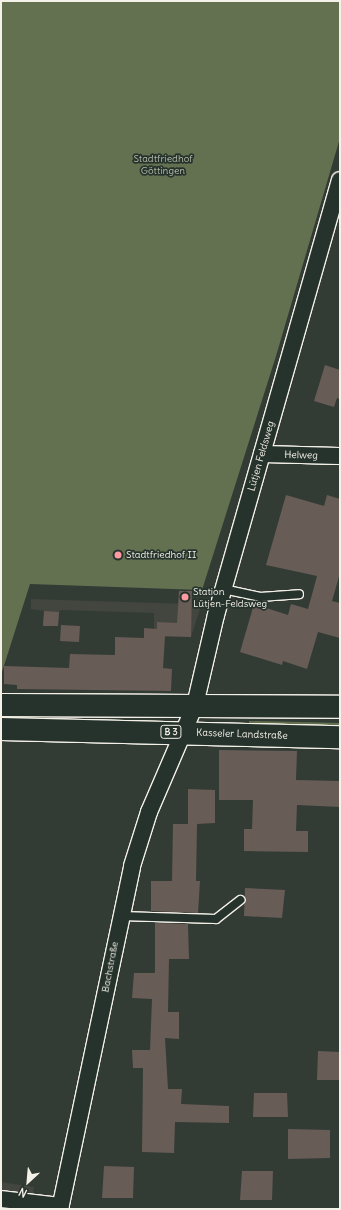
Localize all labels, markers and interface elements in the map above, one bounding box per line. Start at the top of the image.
park label: Stadtfriedhof Göttingen [133,152,193,176]
street label: Lütjen Feldsweg [245,420,277,492]
street label: Helweg [284,449,318,461]
place label: Stadtfriedhof II [126,549,196,561]
marker: Stadtfriedhof II [113,550,123,560]
place label: Station Lütjen-Feldsweg [193,585,267,608]
marker: Station Lütjen-Feldsweg [180,592,190,602]
road number: B 3 [160,725,182,739]
street label: Kasseler Landstraße [196,726,288,742]
street label: Bachstraße [99,941,121,993]
north arrow [8,1162,48,1202]
text: N [16,1185,29,1201]

